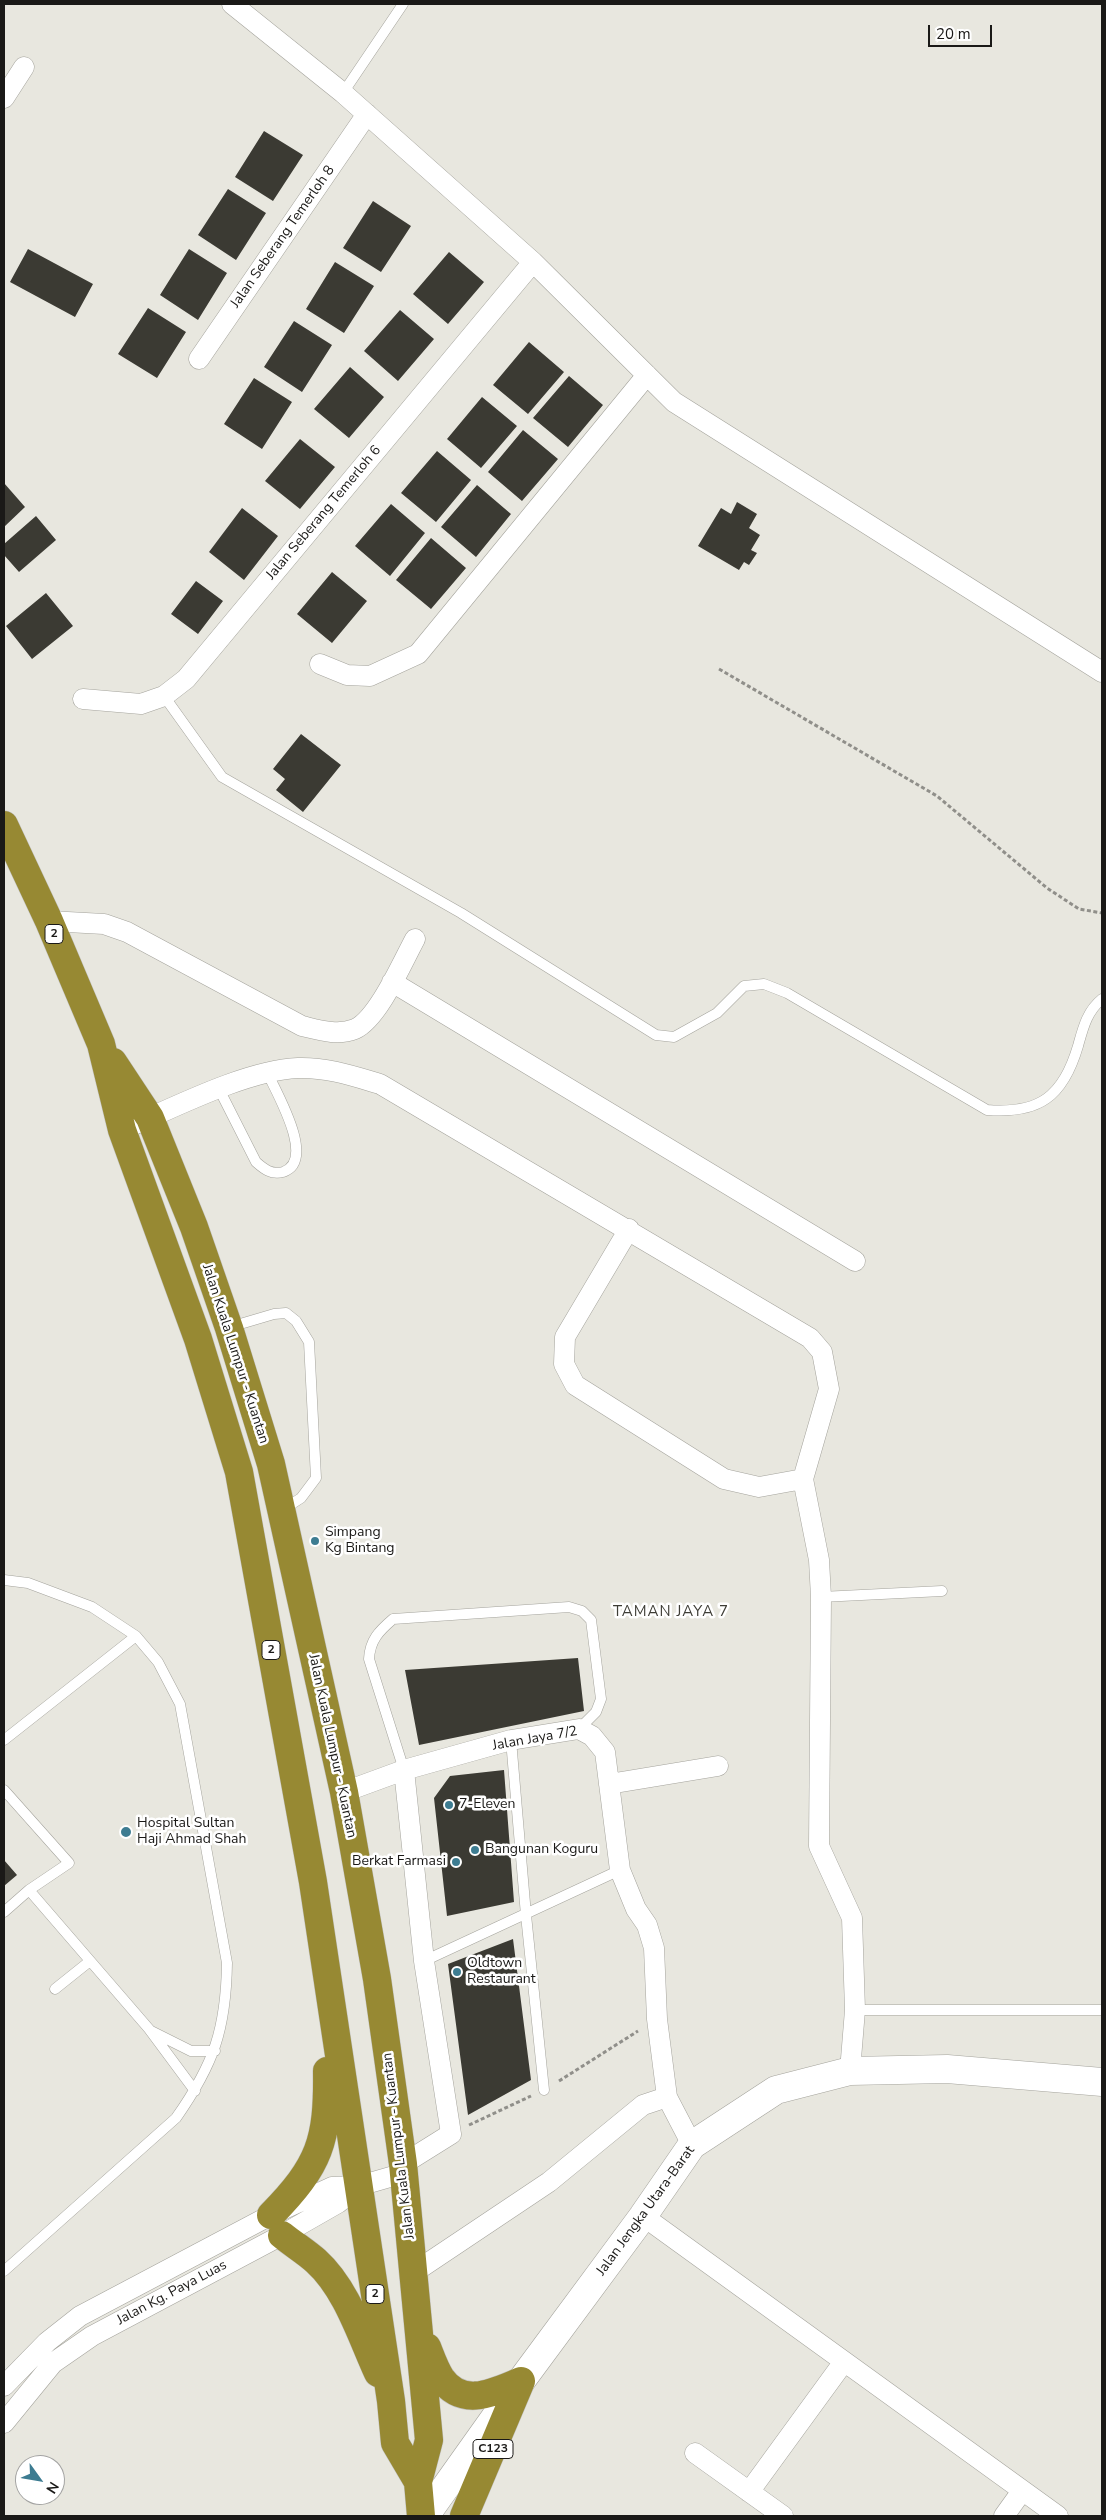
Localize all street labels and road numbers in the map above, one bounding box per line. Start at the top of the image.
street label: Jalan Seberang Temerloh 8 [227,163,339,311]
street label: Jalan Seberang Temerloh 6 [263,443,385,583]
road number: 2 [45,924,63,944]
street label: Jalan Kuala Lumpur - Kuantan [198,1262,272,1446]
road number: 2 [262,1640,280,1660]
street label: Jalan Kuala Lumpur - Kuantan [304,1652,360,1840]
street label: Jalan Jaya 7/2 [491,1723,579,1755]
street label: Jalan Kuala Lumpur - Kuantan [379,2052,419,2240]
street label: Jalan Jengka Utara-Barat [593,2143,699,2279]
street label: Jalan Kg. Paya Luas [114,2257,230,2329]
road number: 2 [366,2284,384,2304]
road number: C123 [473,2440,513,2458]

